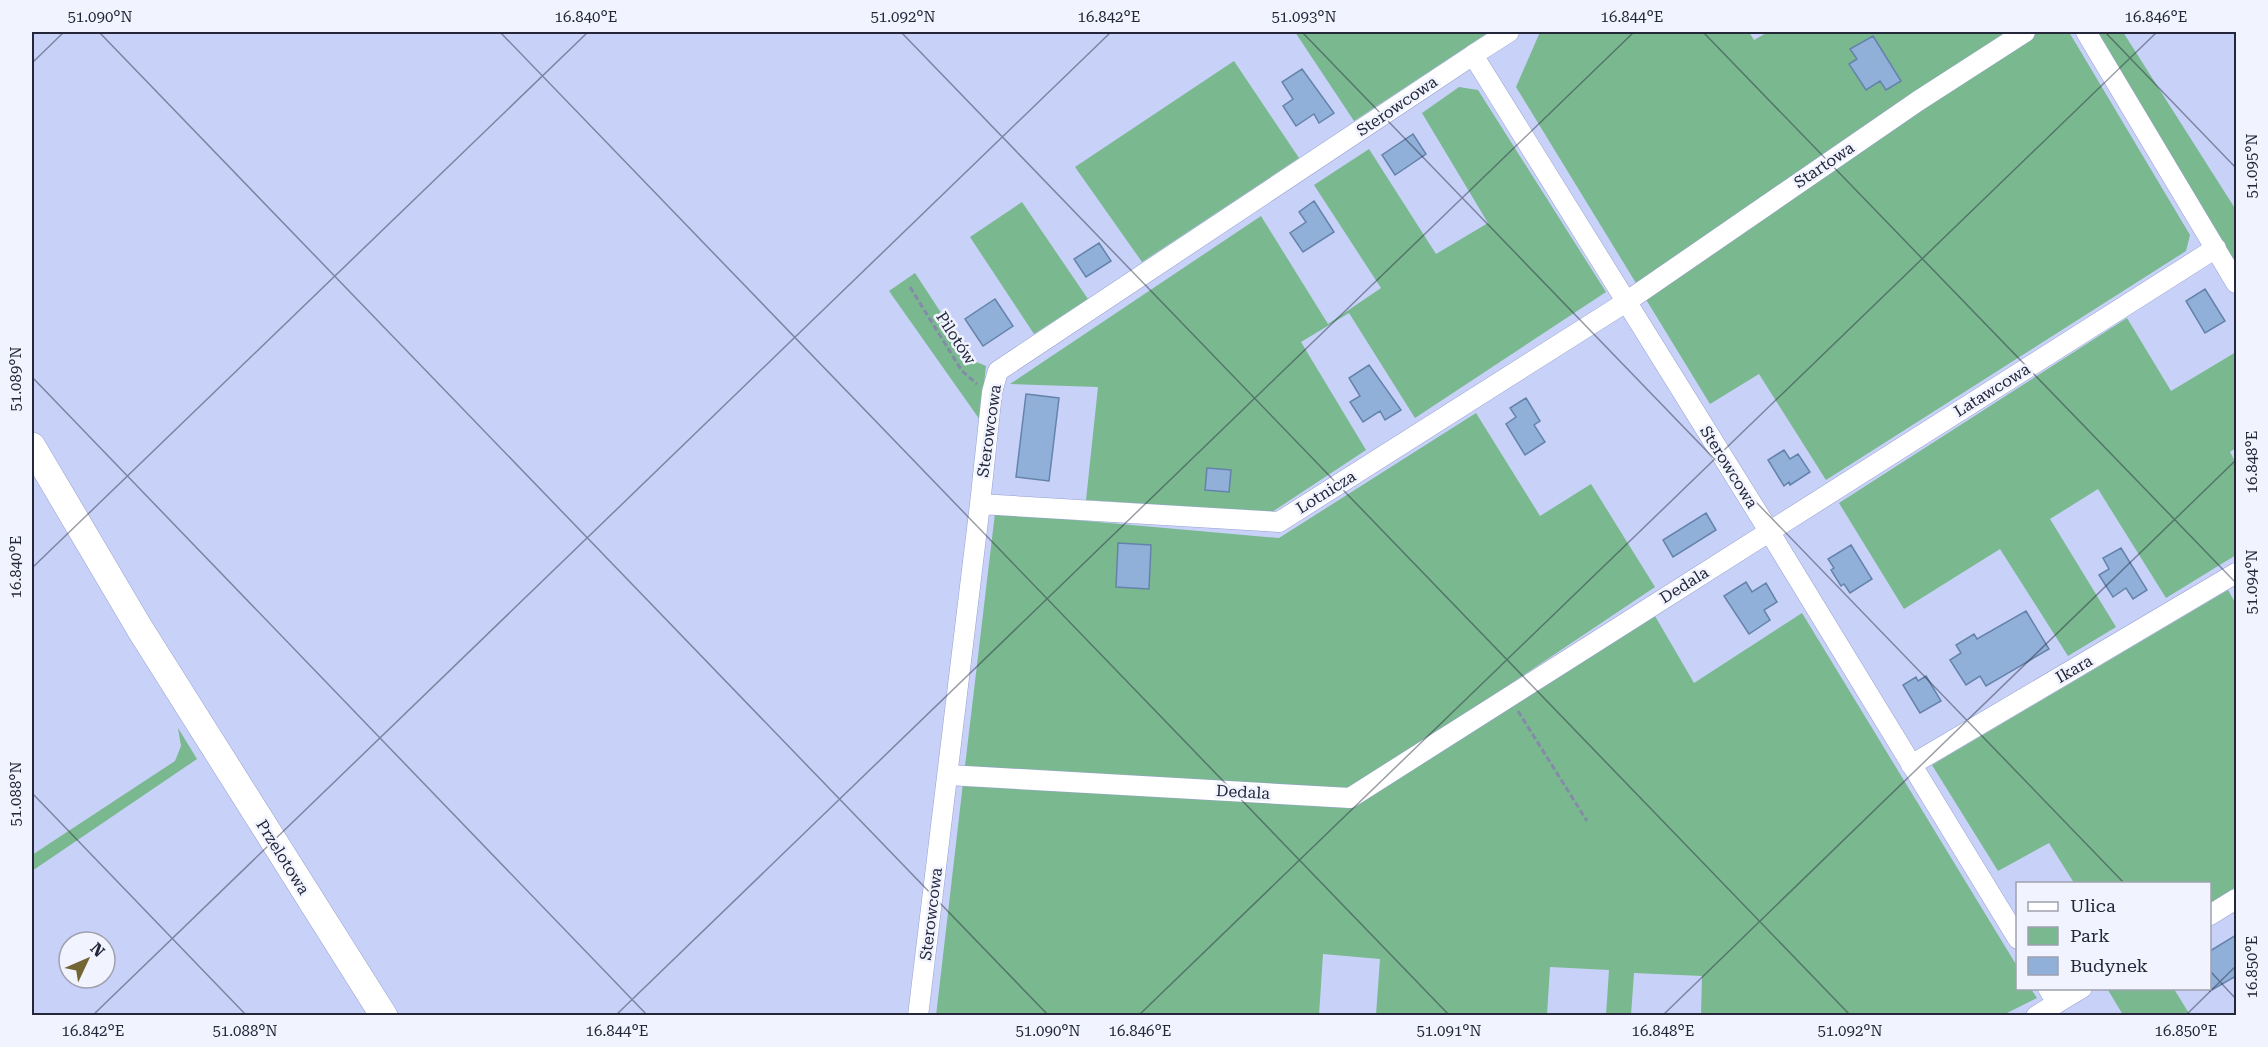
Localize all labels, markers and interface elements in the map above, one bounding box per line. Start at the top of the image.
text: 51.090°N [67,8,133,26]
text: 16.840°E [555,8,617,26]
text: 51.092°N [870,8,936,26]
text: 16.842°E [1078,8,1140,26]
text: 51.093°N [1271,8,1337,26]
text: 16.844°E [1601,8,1663,26]
text: 16.846°E [2125,8,2187,26]
street label: Sterowcowa [1353,72,1441,140]
text: 51.095°N [2243,133,2261,199]
street label: Startowa [1790,138,1858,192]
street label: Pilotów [932,308,980,368]
text: 51.089°N [7,346,25,412]
street label: Latawcowa [1951,359,2034,421]
street label: Sterowcowa [973,383,1005,479]
street label: Sterowcowa [1696,422,1762,512]
text: 16.848°E [2243,431,2261,493]
street label: Lotnicza [1293,466,1359,518]
text: 16.840°E [7,536,25,598]
text: 51.094°N [2243,549,2261,615]
street label: Dedala [1656,563,1712,607]
street label: Ikara [2052,651,2096,687]
text: 51.088°N [7,761,25,827]
street label: Dedala [1216,781,1271,803]
street label: Przelotowa [252,816,314,898]
street label: Sterowcowa [916,866,946,962]
legend [2016,882,2211,990]
text: Ulica [2070,895,2116,916]
text: Park [2070,925,2110,946]
north arrow [57,930,117,990]
text: 16.850°E [2243,936,2261,998]
text: N [86,939,109,961]
text: Budynek [2070,955,2148,976]
text: 16.842°E [62,1022,124,1040]
text: 51.088°N [212,1022,278,1040]
text: 16.844°E [586,1022,648,1040]
text: 51.090°N [1015,1022,1081,1040]
text: 16.846°E [1109,1022,1171,1040]
text: 51.091°N [1416,1022,1482,1040]
text: 16.848°E [1632,1022,1694,1040]
text: 51.092°N [1817,1022,1883,1040]
text: 16.850°E [2155,1022,2217,1040]

